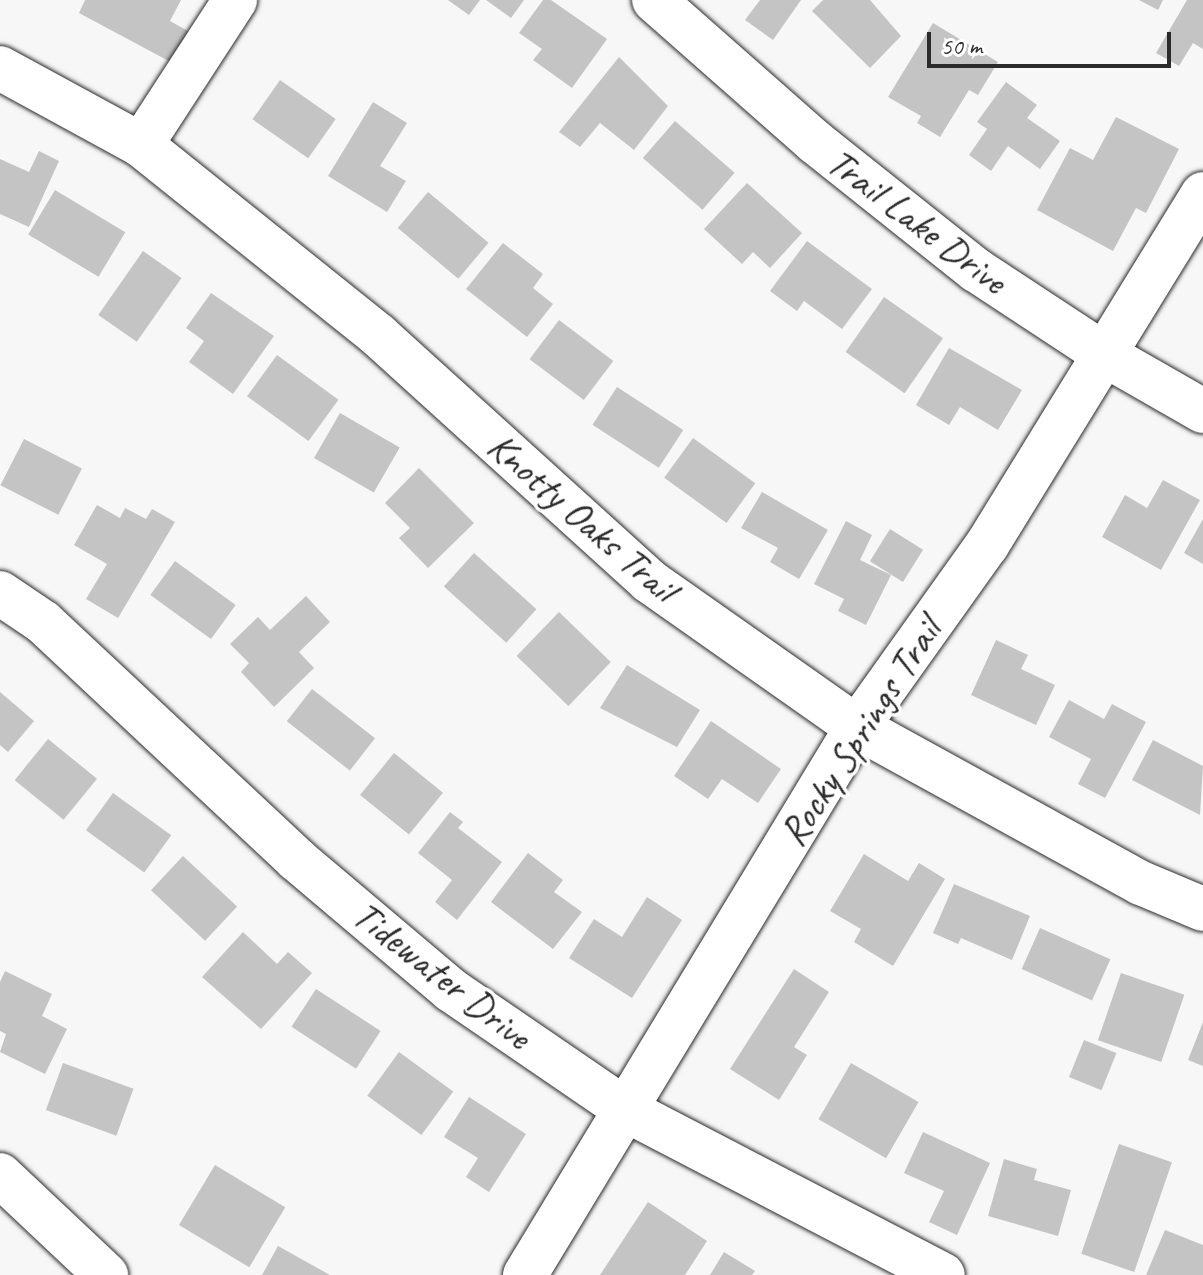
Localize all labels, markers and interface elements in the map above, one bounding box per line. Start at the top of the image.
scale bar [931,16,1175,66]
text: 50 m [941,31,982,61]
street label: Trail Lake Drive [817,137,1017,305]
street label: Knotty Oaks Trail [477,421,687,613]
street label: Rocky Springs Trail [769,610,951,854]
street label: Tidewater Drive [343,890,541,1060]

